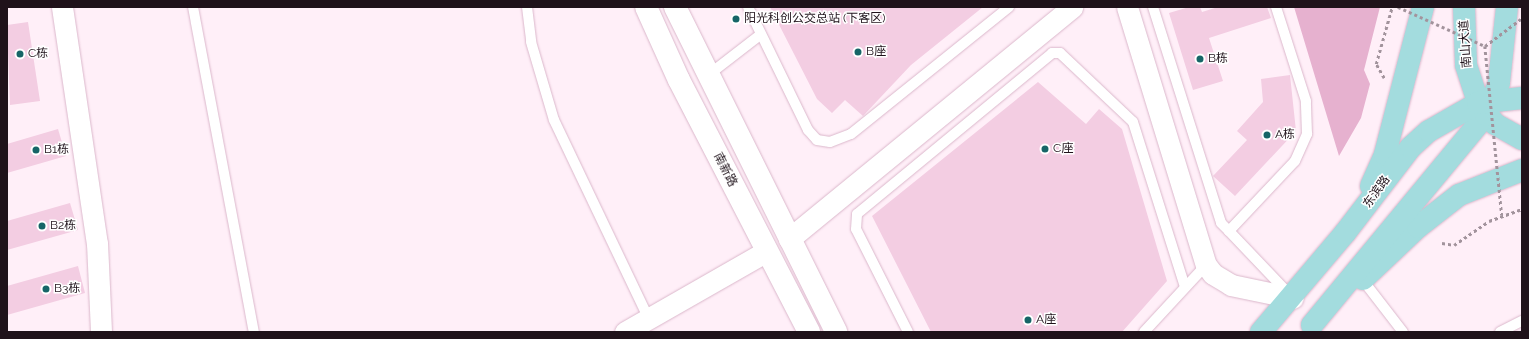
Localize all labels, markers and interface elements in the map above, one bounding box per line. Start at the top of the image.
place label: 阳光科创公交总站 (下客区) [744,12,886,26]
marker: 阳光科创公交总站 (下客区) [731,14,741,24]
street label: 南山大道 [1457,20,1475,68]
place label: B座 [866,45,886,59]
place label: C栋 [28,47,48,61]
marker: B座 [853,47,863,57]
marker: C栋 [15,49,25,59]
place label: B栋 [1208,52,1228,66]
marker: B栋 [1195,54,1205,64]
place label: A栋 [1275,128,1295,142]
marker: A栋 [1262,130,1272,140]
place label: C座 [1053,142,1073,156]
place label: B1栋 [44,143,69,157]
marker: C座 [1040,144,1050,154]
marker: B1栋 [31,145,41,155]
street label: 南新路 [710,151,740,189]
street label: 东滨路 [1361,173,1393,211]
place label: B2栋 [50,219,76,233]
marker: B2栋 [37,221,47,231]
place label: B3栋 [54,282,80,296]
marker: B3栋 [41,284,51,294]
place label: A座 [1036,313,1056,327]
marker: A座 [1023,315,1033,325]

